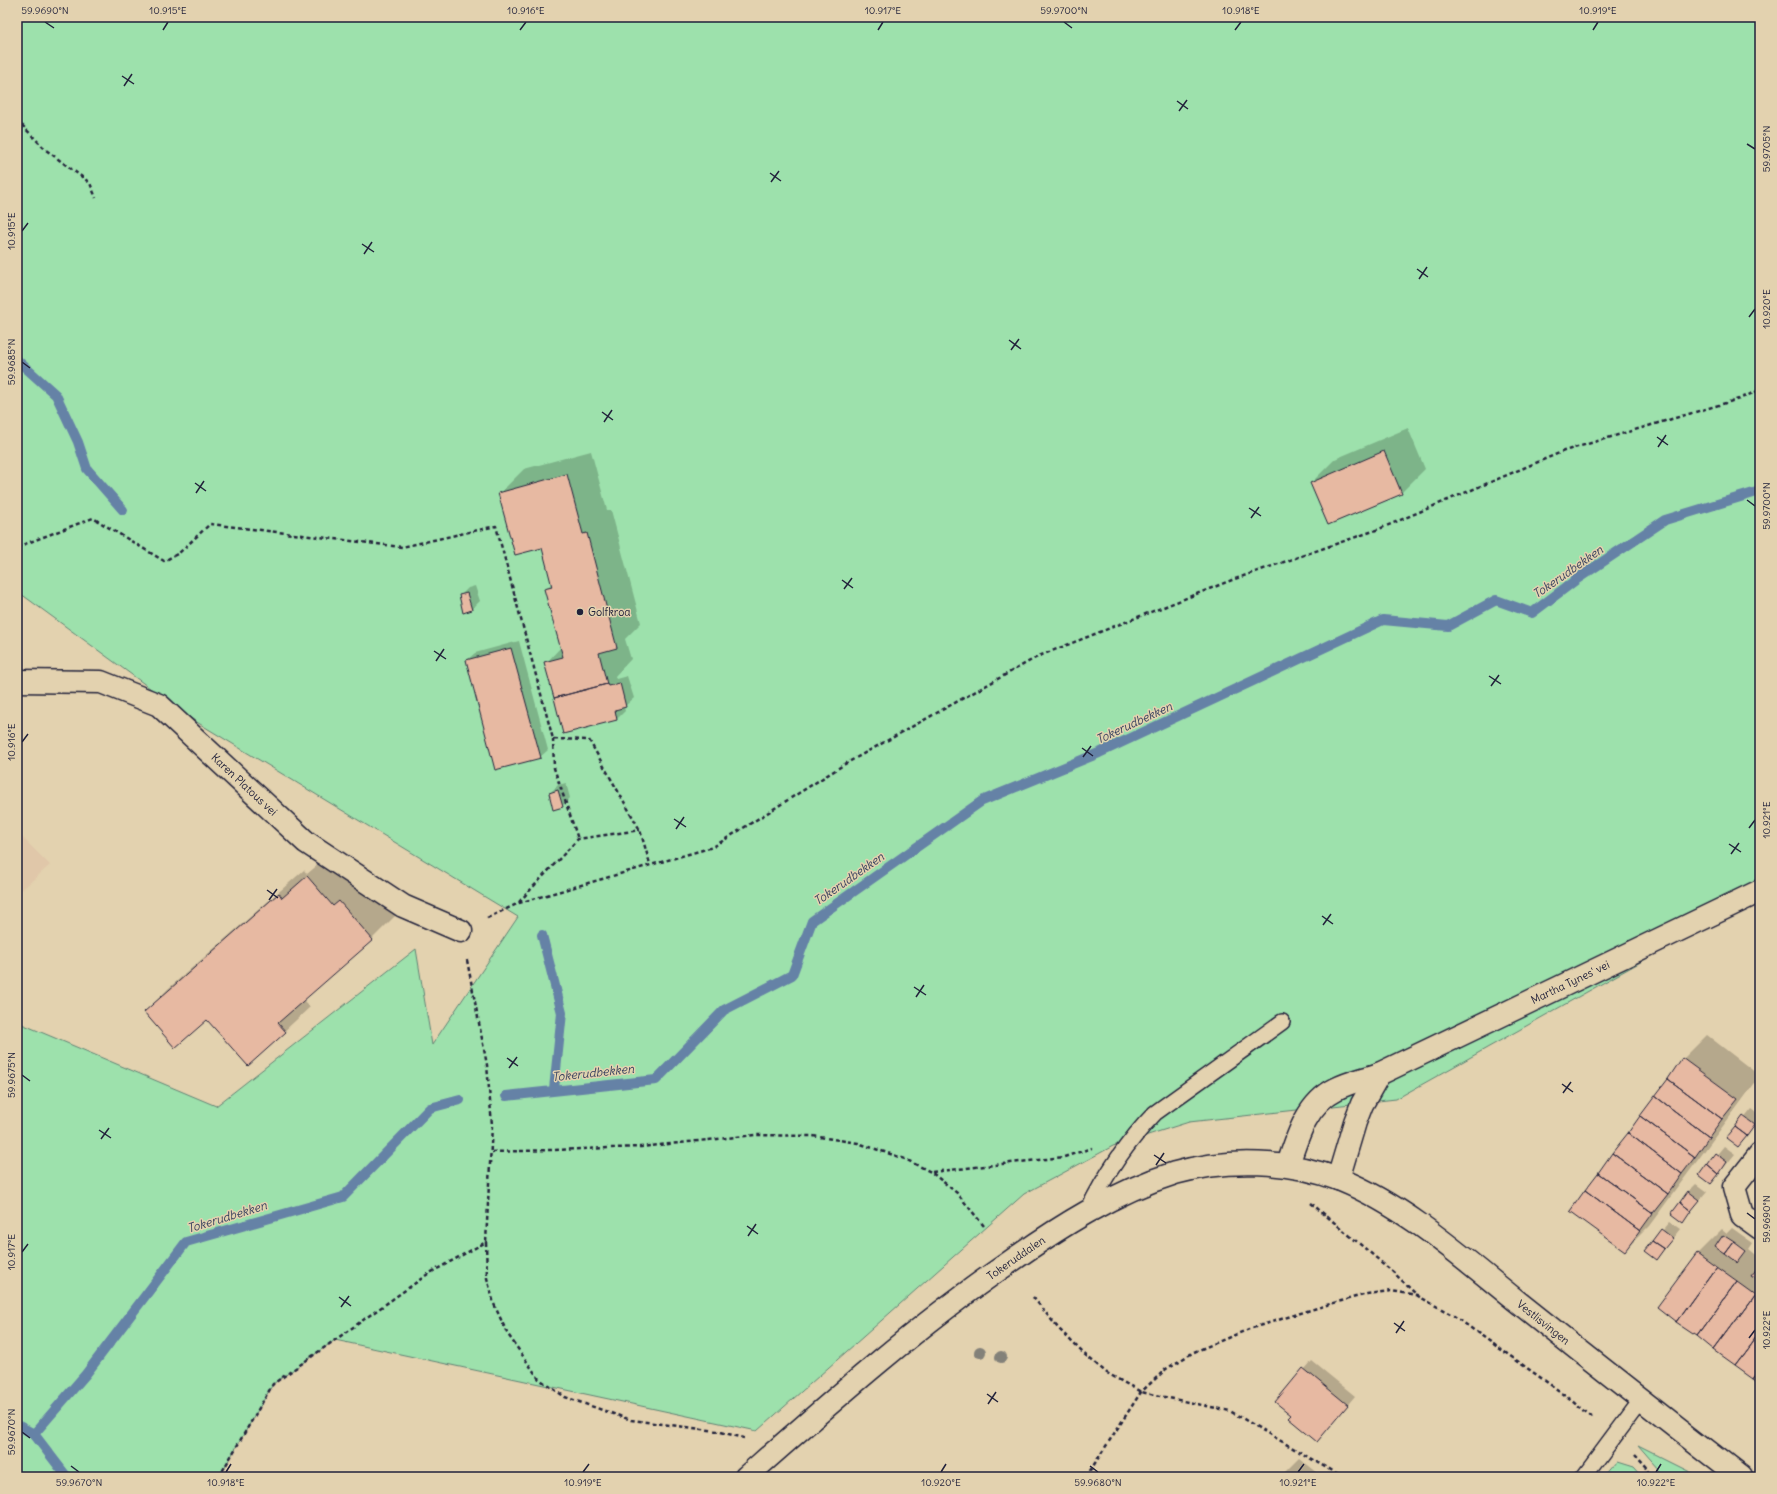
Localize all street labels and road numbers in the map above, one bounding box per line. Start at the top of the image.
street label: Karen Platous vei [208,750,280,819]
street label: Martha Tynes' vei [1528,957,1612,1007]
street label: Tokeruddalen [984,1233,1048,1283]
street label: Vestlisvingen [1514,1297,1573,1347]

